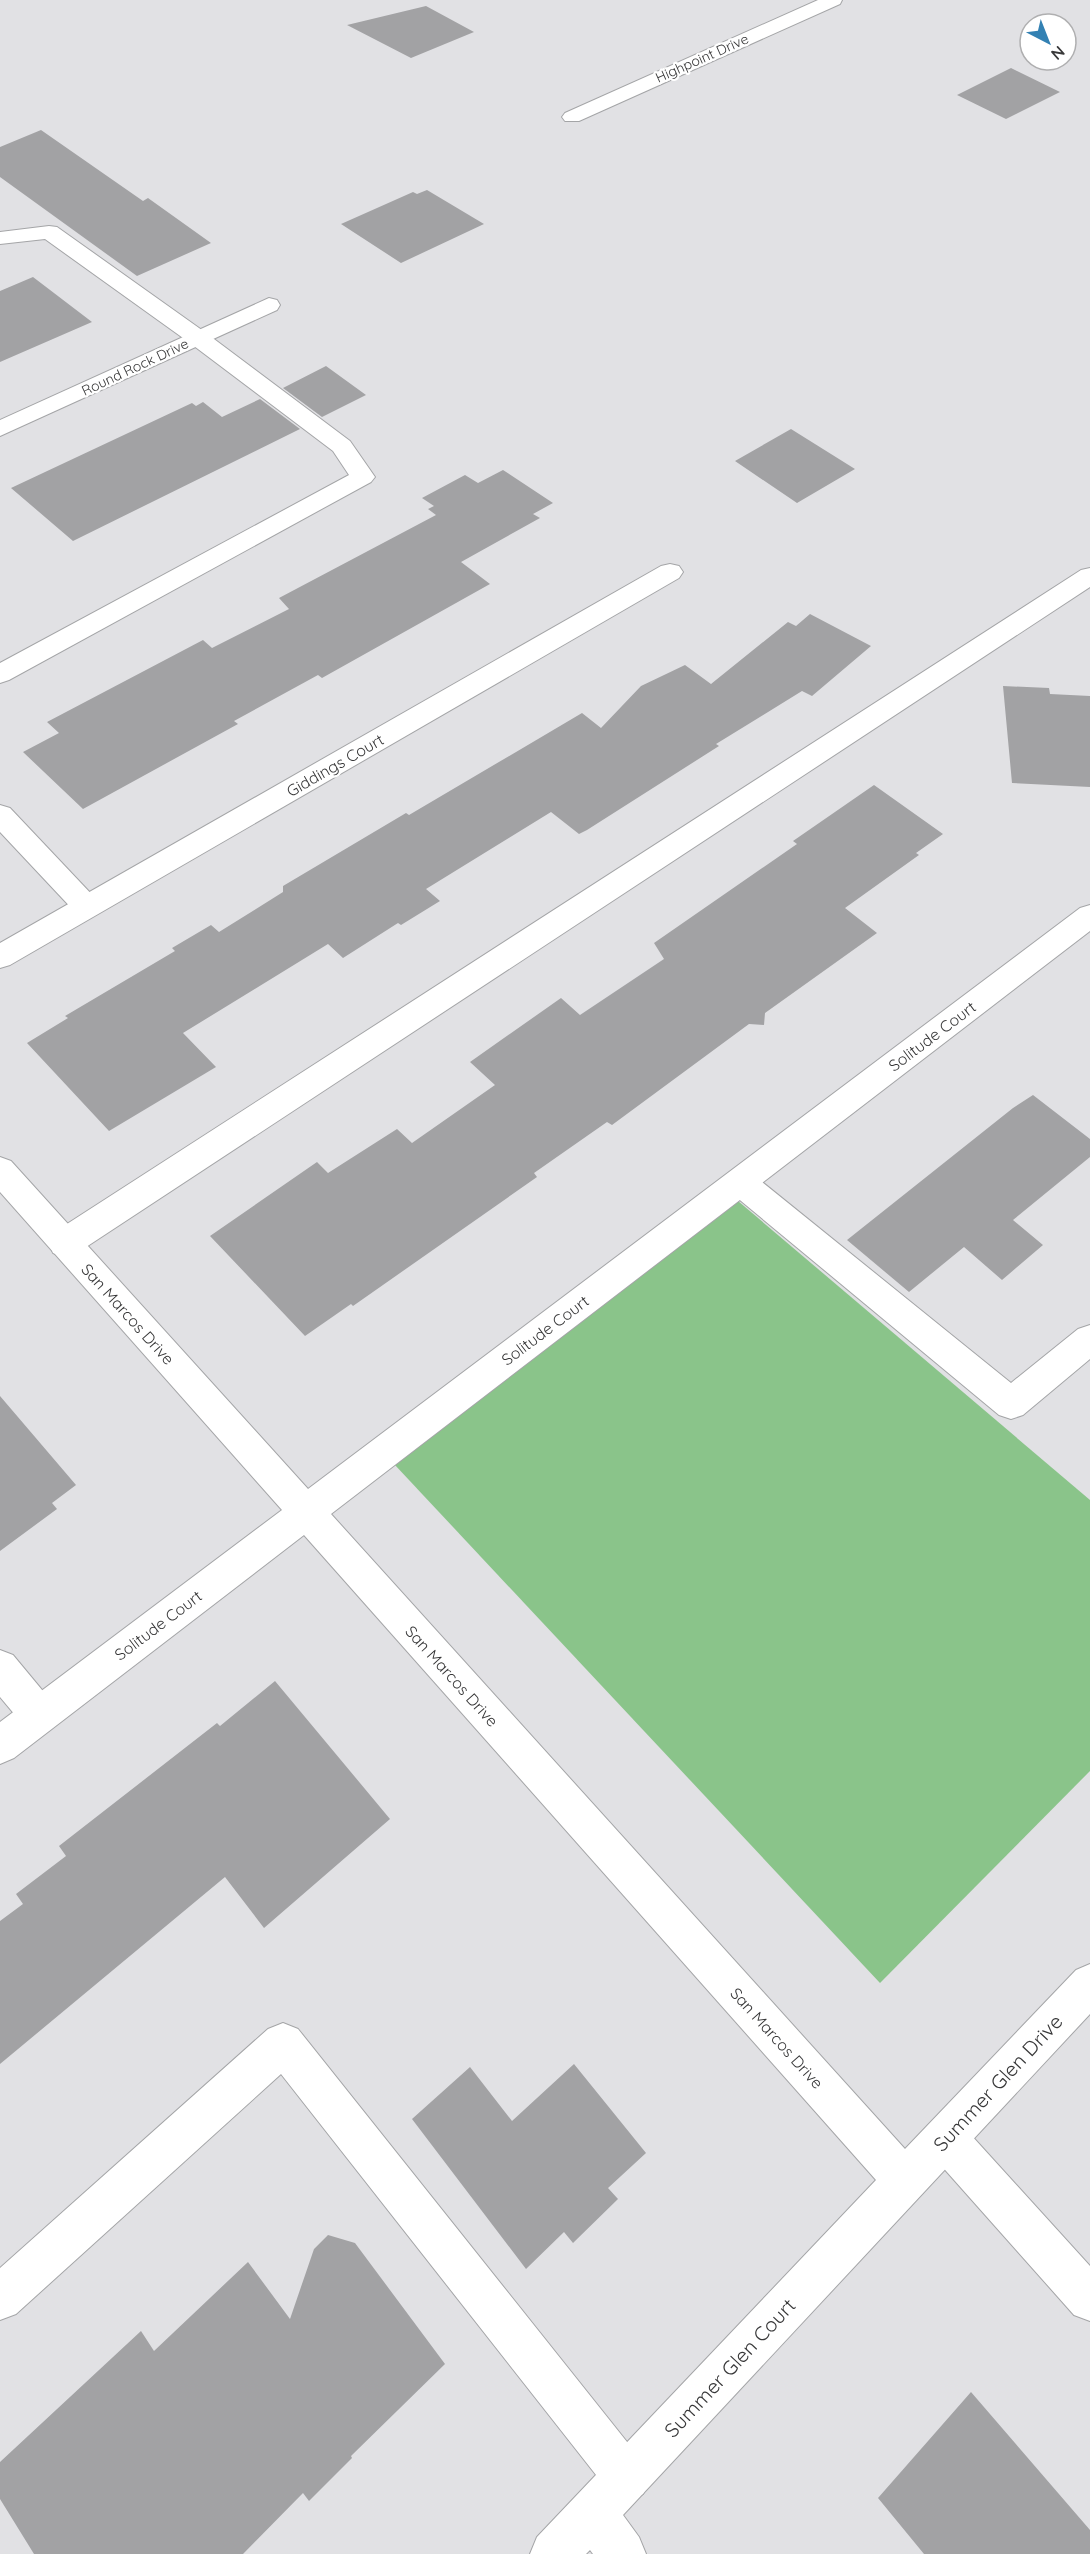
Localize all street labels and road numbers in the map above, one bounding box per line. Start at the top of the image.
street label: Highpoint Drive [653,29,751,87]
street label: Round Rock Drive [79,334,192,400]
street label: Giddings Court [283,729,387,801]
street label: Solitude Court [884,997,980,1075]
street label: San Marcos Drive [77,1259,179,1369]
street label: Solitude Court [497,1291,593,1369]
street label: Solitude Court [110,1586,206,1664]
street label: San Marcos Drive [401,1621,503,1731]
street label: San Marcos Drive [726,1983,828,2093]
street label: Summer Glen Drive [928,2009,1068,2156]
street label: Summer Glen Court [659,2293,801,2442]

